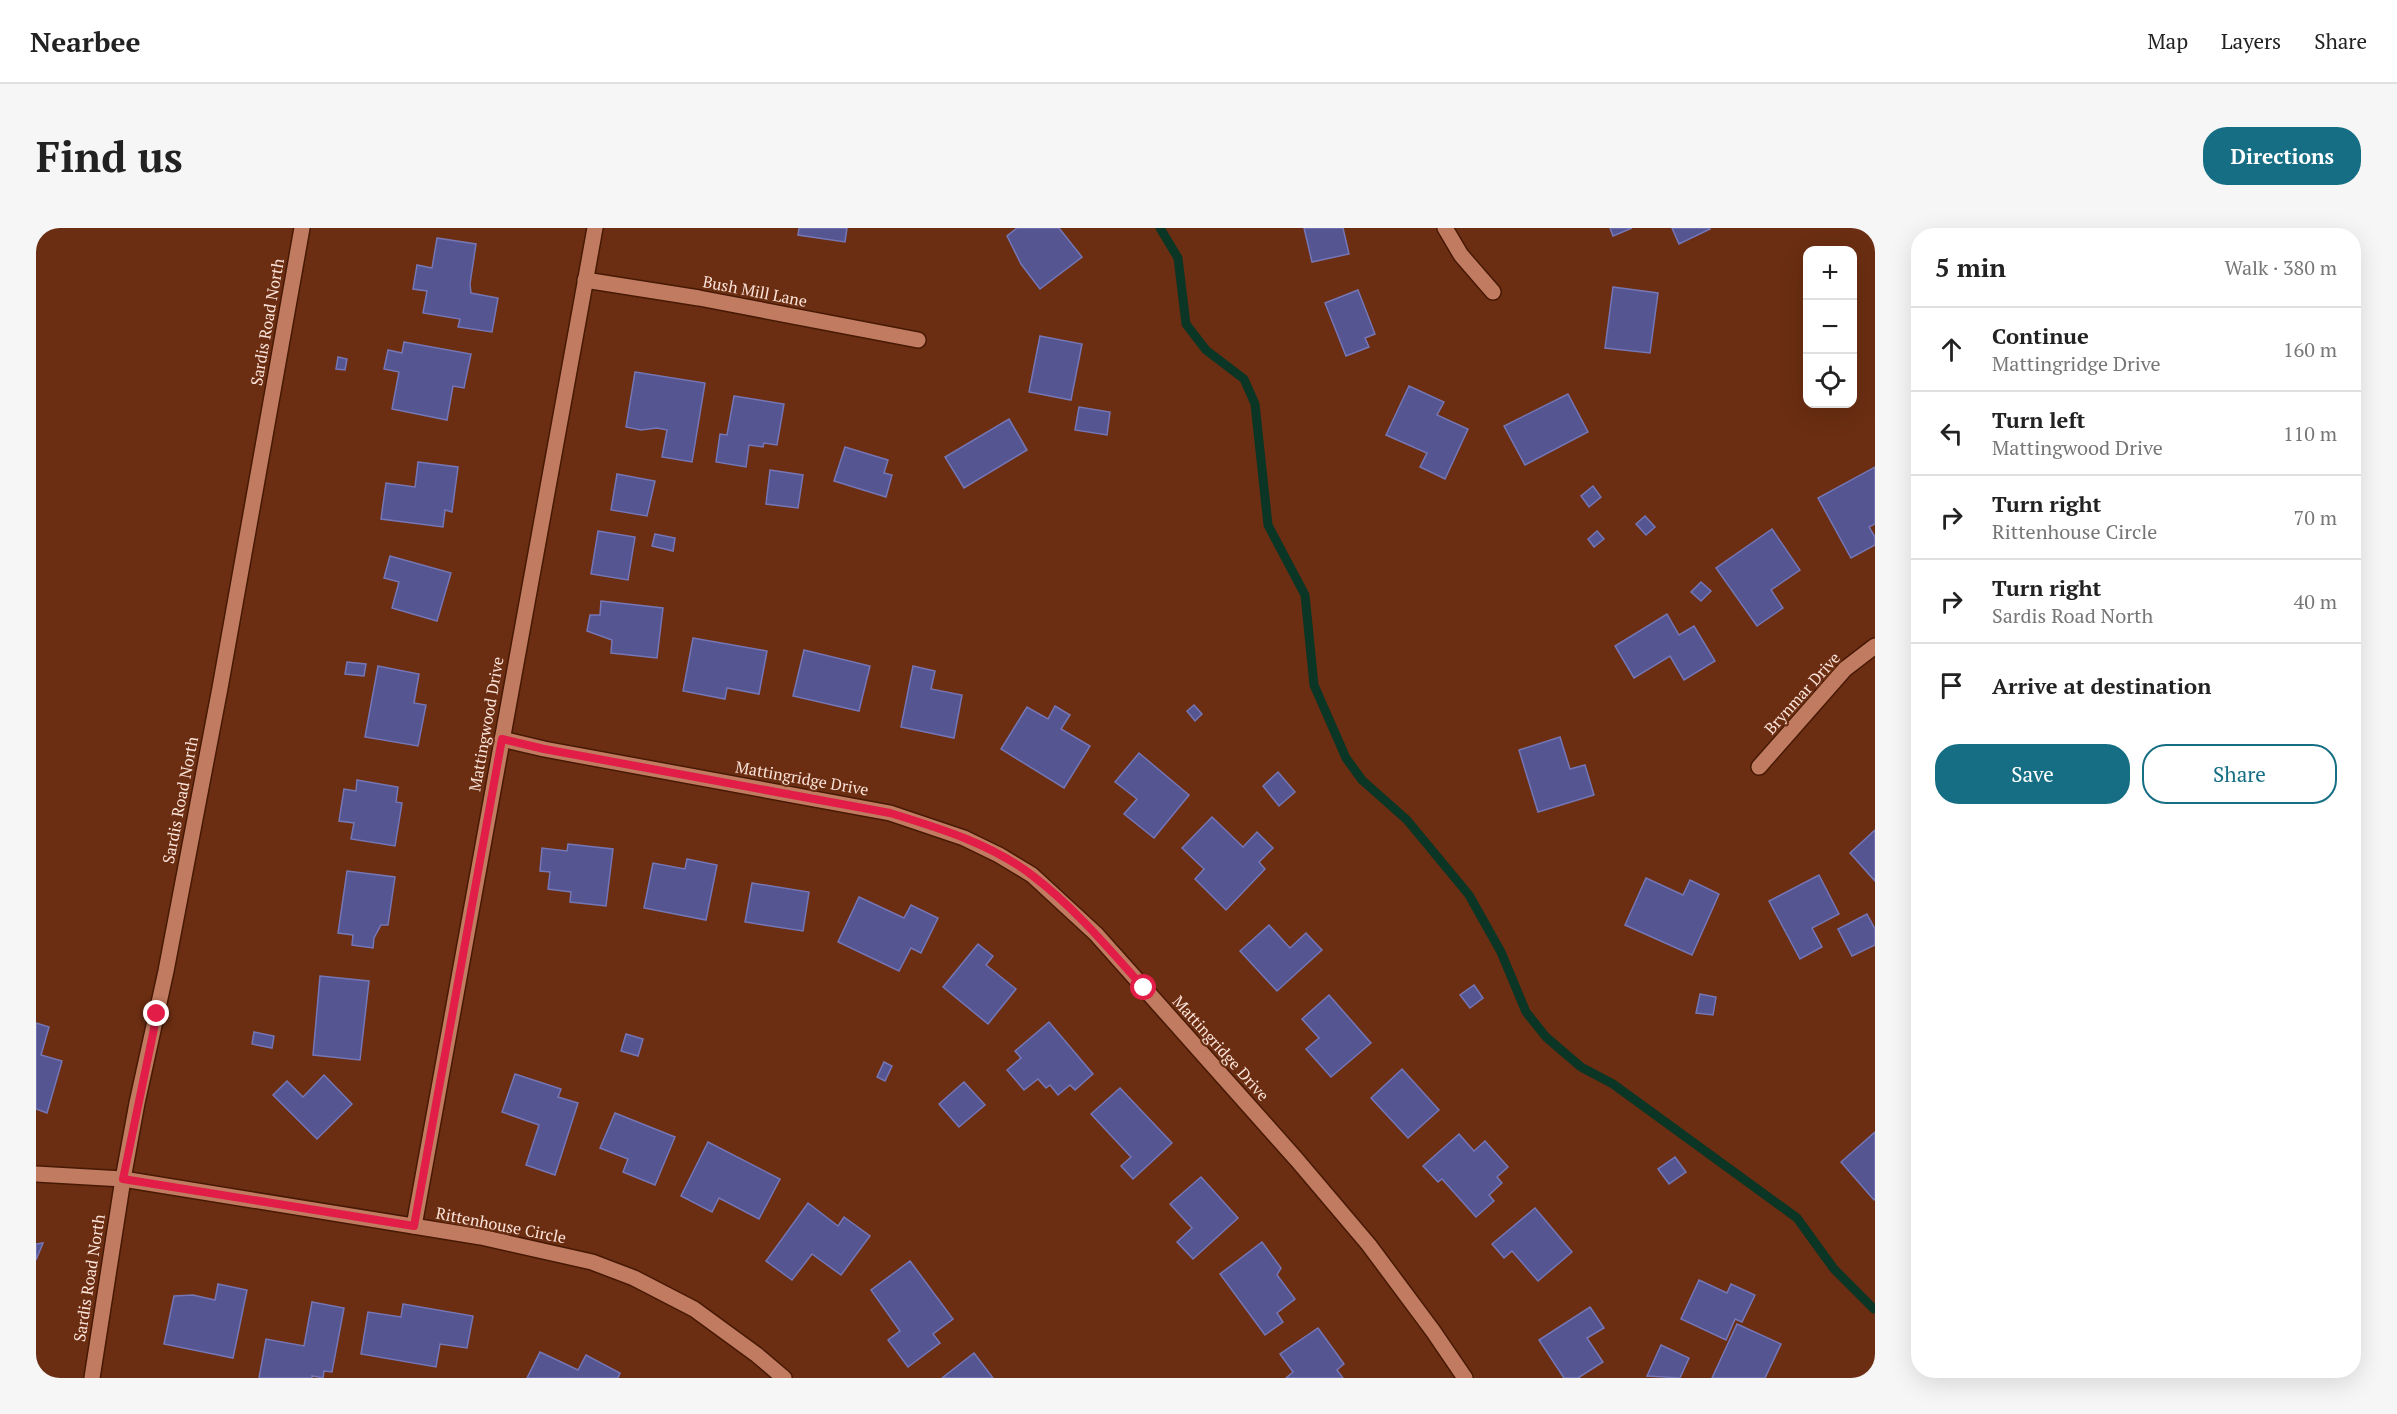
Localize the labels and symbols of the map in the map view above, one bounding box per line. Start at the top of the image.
street label: Sardis Road North [245,256,289,387]
street label: Bush Mill Lane [701,270,809,312]
street label: Brynmar Drive [1759,647,1845,739]
street label: Mattingwood Drive [463,655,509,793]
street label: Sardis Road North [157,734,203,865]
street label: Mattingridge Drive [734,755,870,801]
route start [1130,974,1156,1000]
street label: Mattingridge Drive [1168,991,1274,1105]
route end [143,1000,169,1026]
street label: Rittenhouse Circle [434,1202,568,1248]
street label: Sardis Road North [68,1212,110,1343]

